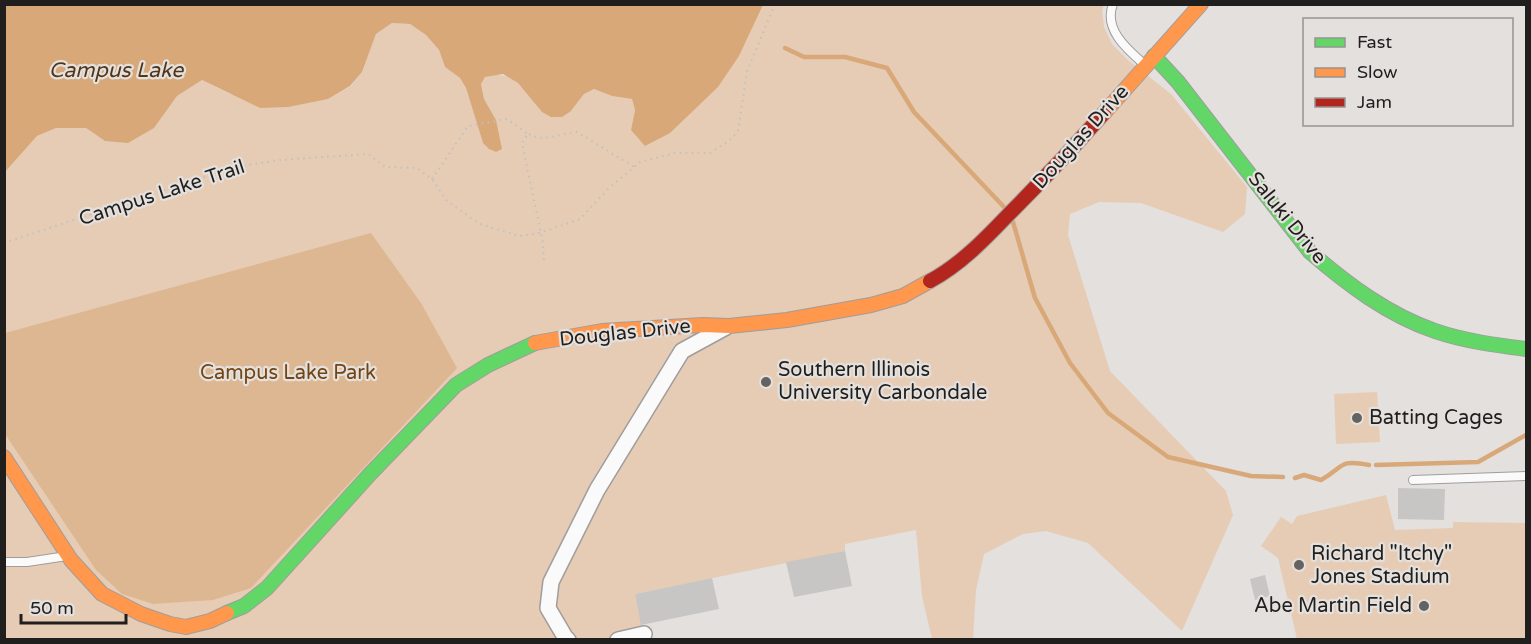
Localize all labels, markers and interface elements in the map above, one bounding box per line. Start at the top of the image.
legend [1303,18,1513,126]
text: Fast [1357,31,1392,53]
water label: Campus Lake [49,58,184,83]
text: Slow [1357,61,1398,83]
street label: Douglas Drive [1028,80,1134,194]
text: Jam [1357,91,1392,113]
street label: Campus Lake Trail [76,155,248,231]
street label: Saluki Drive [1243,167,1331,269]
street label: Douglas Drive [558,314,692,352]
place label: Southern Illinois University Carbondale [778,358,987,405]
park label: Campus Lake Park [200,361,376,385]
marker: Southern Illinois University Carbondale [759,375,773,389]
place label: Batting Cages [1369,406,1503,430]
marker: Batting Cages [1350,411,1364,425]
place label: Richard "Itchy" Jones Stadium [1311,542,1452,589]
marker: Richard "Itchy" Jones Stadium [1292,558,1306,572]
scale bar [21,587,126,625]
place label: Abe Martin Field [1254,594,1412,618]
text: 50 m [30,597,74,619]
marker: Abe Martin Field [1417,599,1431,613]

